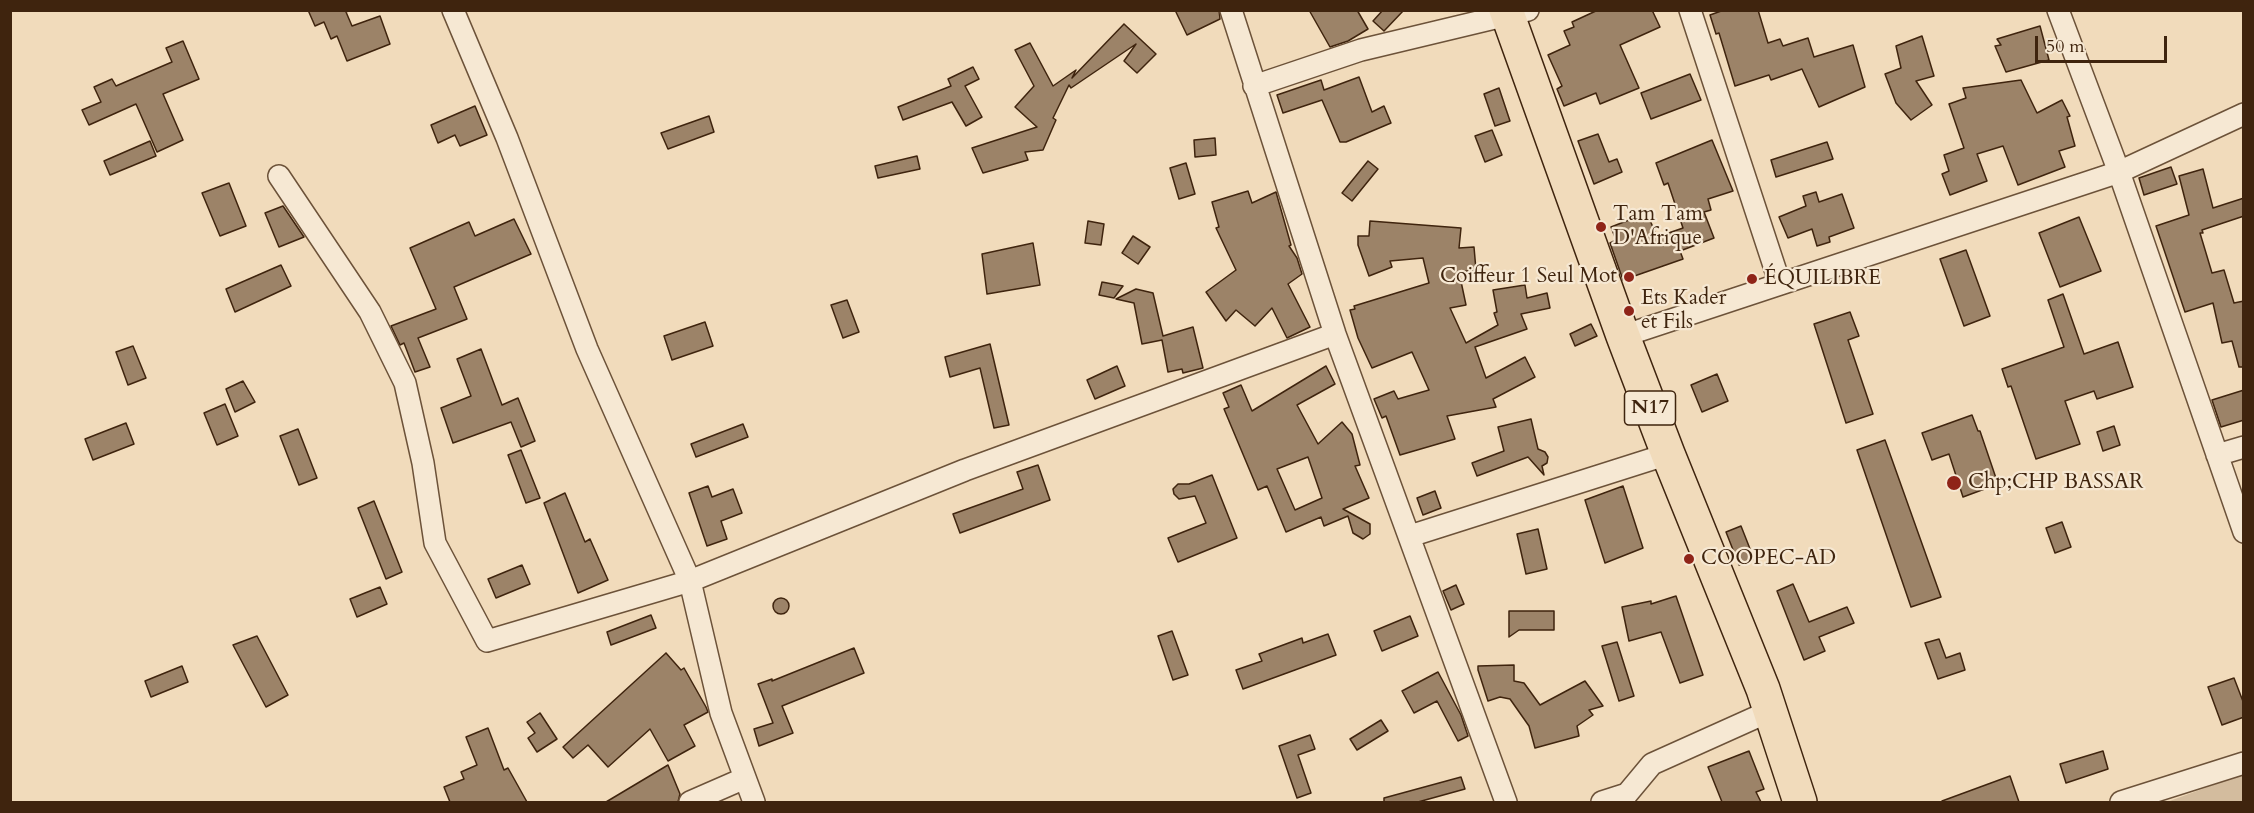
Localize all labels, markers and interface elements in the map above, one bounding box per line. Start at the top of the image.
scale bar [2038,24,2170,62]
text: 50 m [2046,34,2085,59]
place label: Tam Tam D'Afrique [1613,202,1703,252]
marker: Tam Tam D'Afrique [1594,220,1608,234]
place label: Coiffeur 1 Seul Mot [1440,264,1617,290]
place label: ÉQUILIBRE [1764,266,1881,292]
marker: Coiffeur 1 Seul Mot [1622,270,1636,284]
marker: ÉQUILIBRE [1745,272,1759,286]
place label: Ets Kader et Fils [1641,286,1726,336]
marker: Ets Kader et Fils [1622,304,1636,318]
road number: N17 [1624,391,1676,425]
place label: Chp;CHP BASSAR [1968,470,2144,496]
marker: Chp;CHP BASSAR [1945,474,1963,492]
place label: COOPEC-AD [1701,546,1836,572]
marker: COOPEC-AD [1682,552,1696,566]

